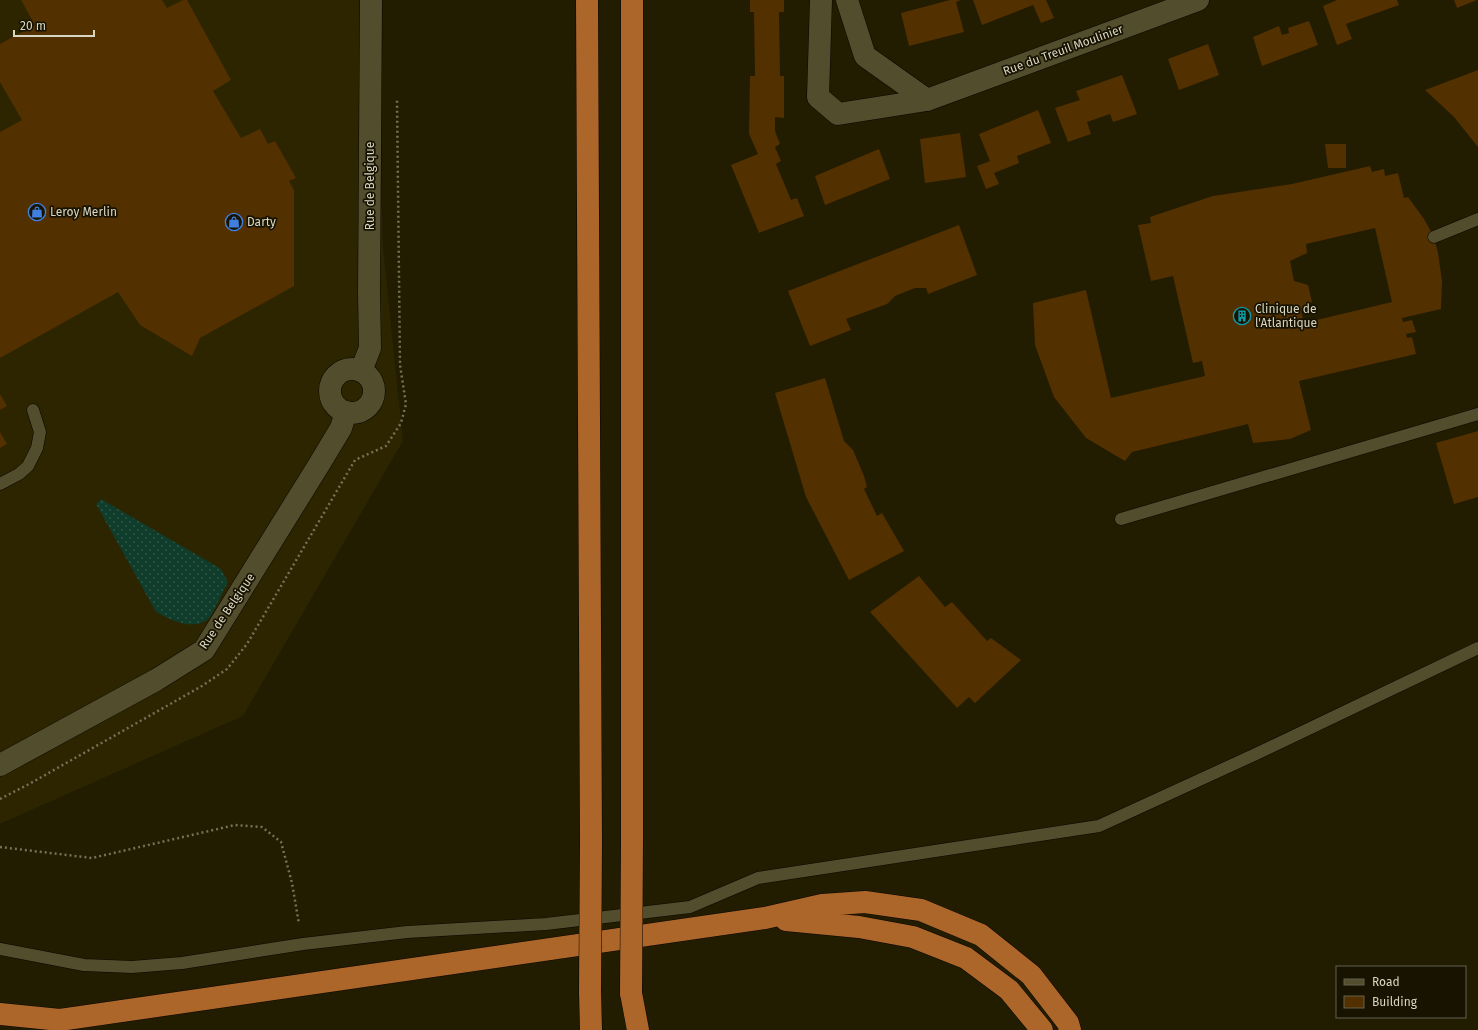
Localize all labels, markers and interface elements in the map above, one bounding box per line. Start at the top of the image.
scale bar [14,12,94,38]
text: 20 m [20,19,46,33]
street label: Rue du Treuil Moulinier [1001,22,1125,78]
street label: Rue de Belgique [363,142,377,230]
shop icon: Leroy Merlin [27,202,47,222]
place label: Leroy Merlin [50,205,117,219]
shop icon: Darty [224,212,244,232]
place label: Darty [247,215,276,229]
place label: Clinique de l'Atlantique [1255,302,1317,330]
building icon: Clinique de l'Atlantique [1232,306,1252,326]
street label: Rue de Belgique [196,570,258,652]
legend [1336,966,1466,1018]
text: Road [1372,975,1400,989]
text: Building [1372,995,1418,1009]

